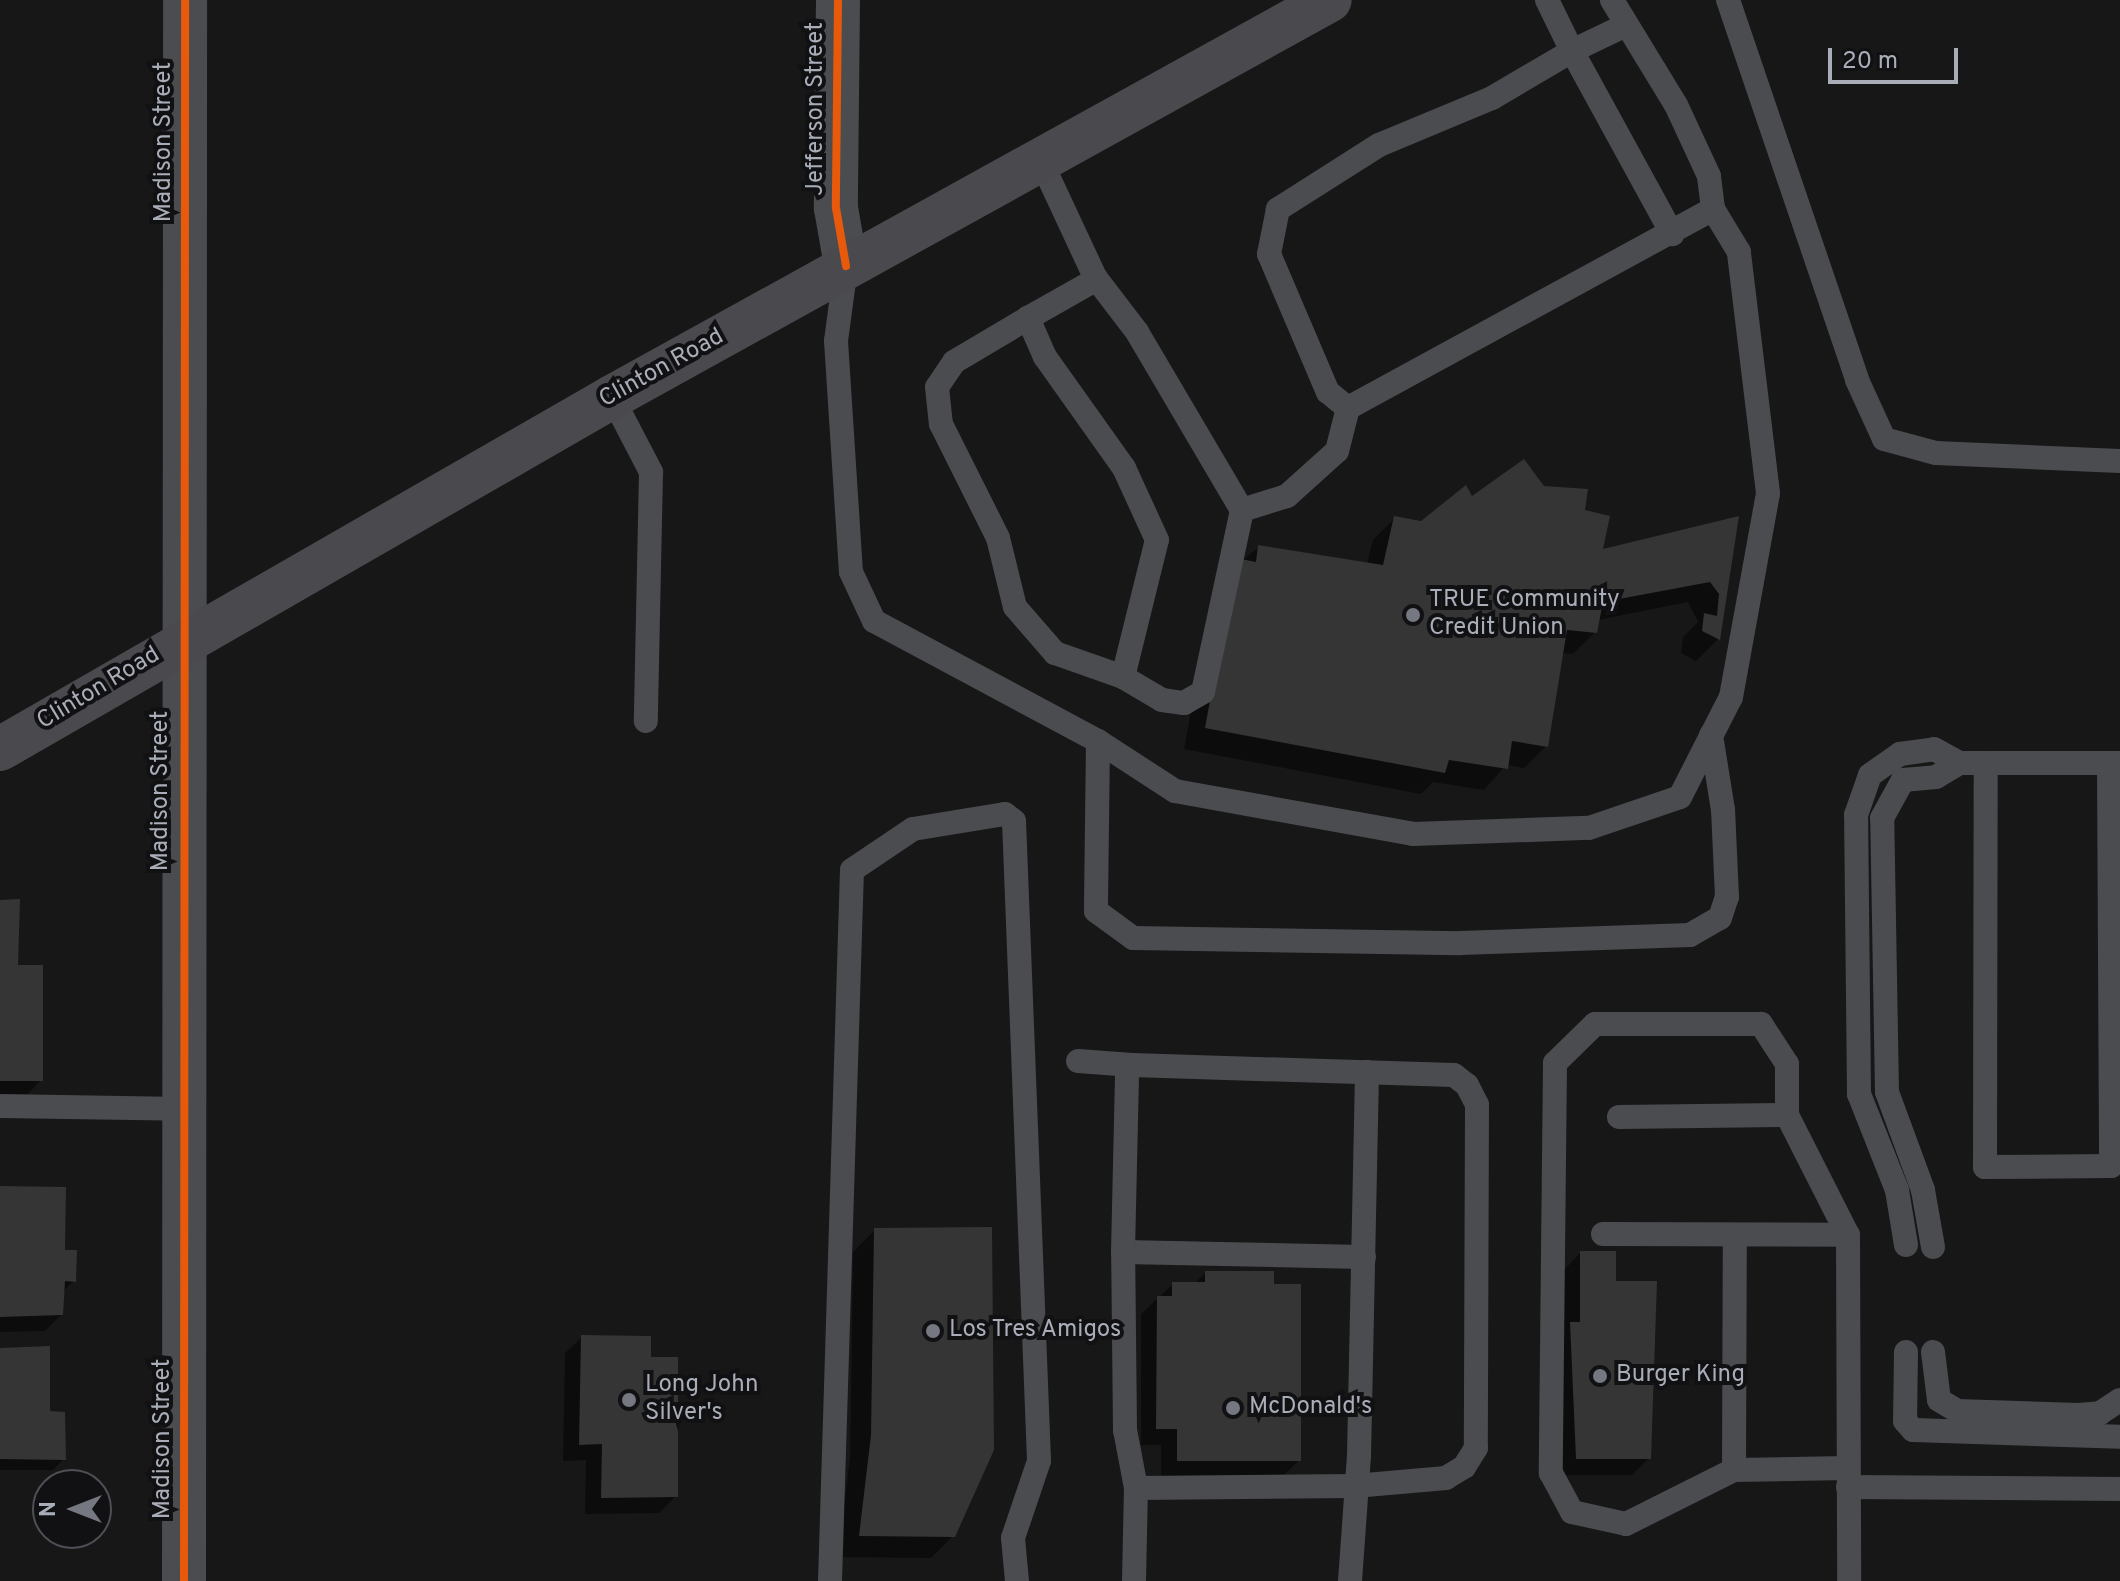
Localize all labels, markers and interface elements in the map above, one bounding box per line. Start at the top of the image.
street label: Jefferson Street [803,22,831,196]
scale bar [1832,32,1962,82]
text: 20 m [1842,47,1898,77]
street label: Madison Street [151,62,179,222]
street label: Clinton Road [595,323,729,415]
place label: TRUE Community Credit Union [1429,587,1620,643]
marker: TRUE Community Credit Union [1404,606,1422,624]
street label: Clinton Road [32,641,166,737]
street label: Madison Street [148,711,176,871]
place label: Los Tres Amigos [949,1317,1123,1345]
marker: Los Tres Amigos [924,1322,942,1340]
street label: Madison Street [150,1359,178,1519]
place label: Burger King [1616,1362,1745,1390]
marker: Burger King [1591,1367,1609,1385]
place label: Long John Silver's [645,1372,759,1428]
marker: Long John Silver's [620,1391,638,1409]
place label: McDonald's [1249,1394,1372,1422]
marker: McDonald's [1224,1399,1242,1417]
north arrow [32,1469,112,1549]
text: N [36,1501,63,1517]

